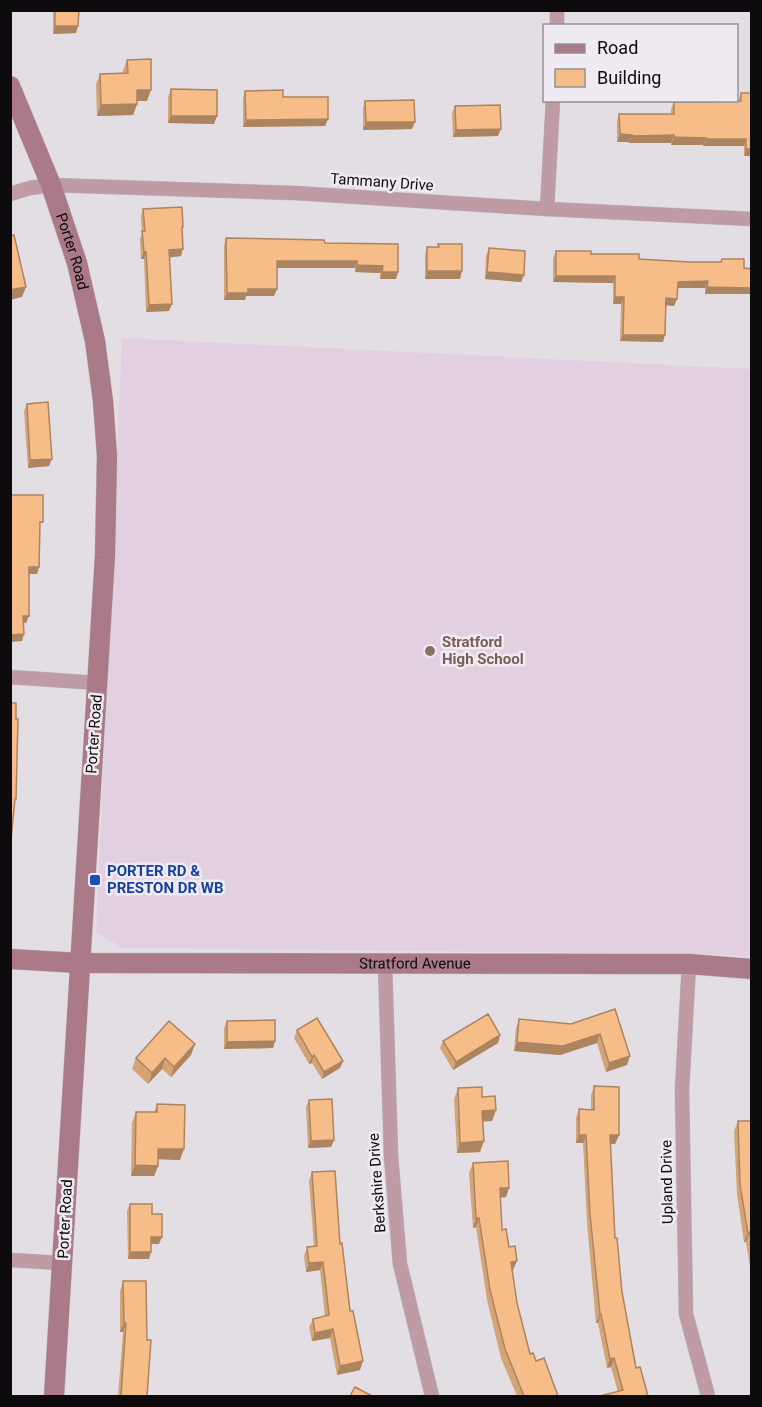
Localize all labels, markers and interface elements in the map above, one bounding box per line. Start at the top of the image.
legend [543,24,738,102]
text: Road [597,37,638,58]
text: Building [597,67,661,88]
street label: Tammany Drive [330,169,434,195]
street label: Porter Road [52,211,92,292]
place label: Stratford High School [442,633,524,668]
marker: Stratford High School [423,644,437,658]
street label: Porter Road [82,694,106,774]
place label: PORTER RD & PRESTON DR WB [107,862,223,897]
marker: PORTER RD & PRESTON DR WB [88,873,102,887]
street label: Stratford Avenue [359,954,471,973]
street label: Berkshire Drive [365,1132,389,1233]
street label: Upland Drive [657,1140,677,1224]
street label: Porter Road [54,1179,76,1259]

